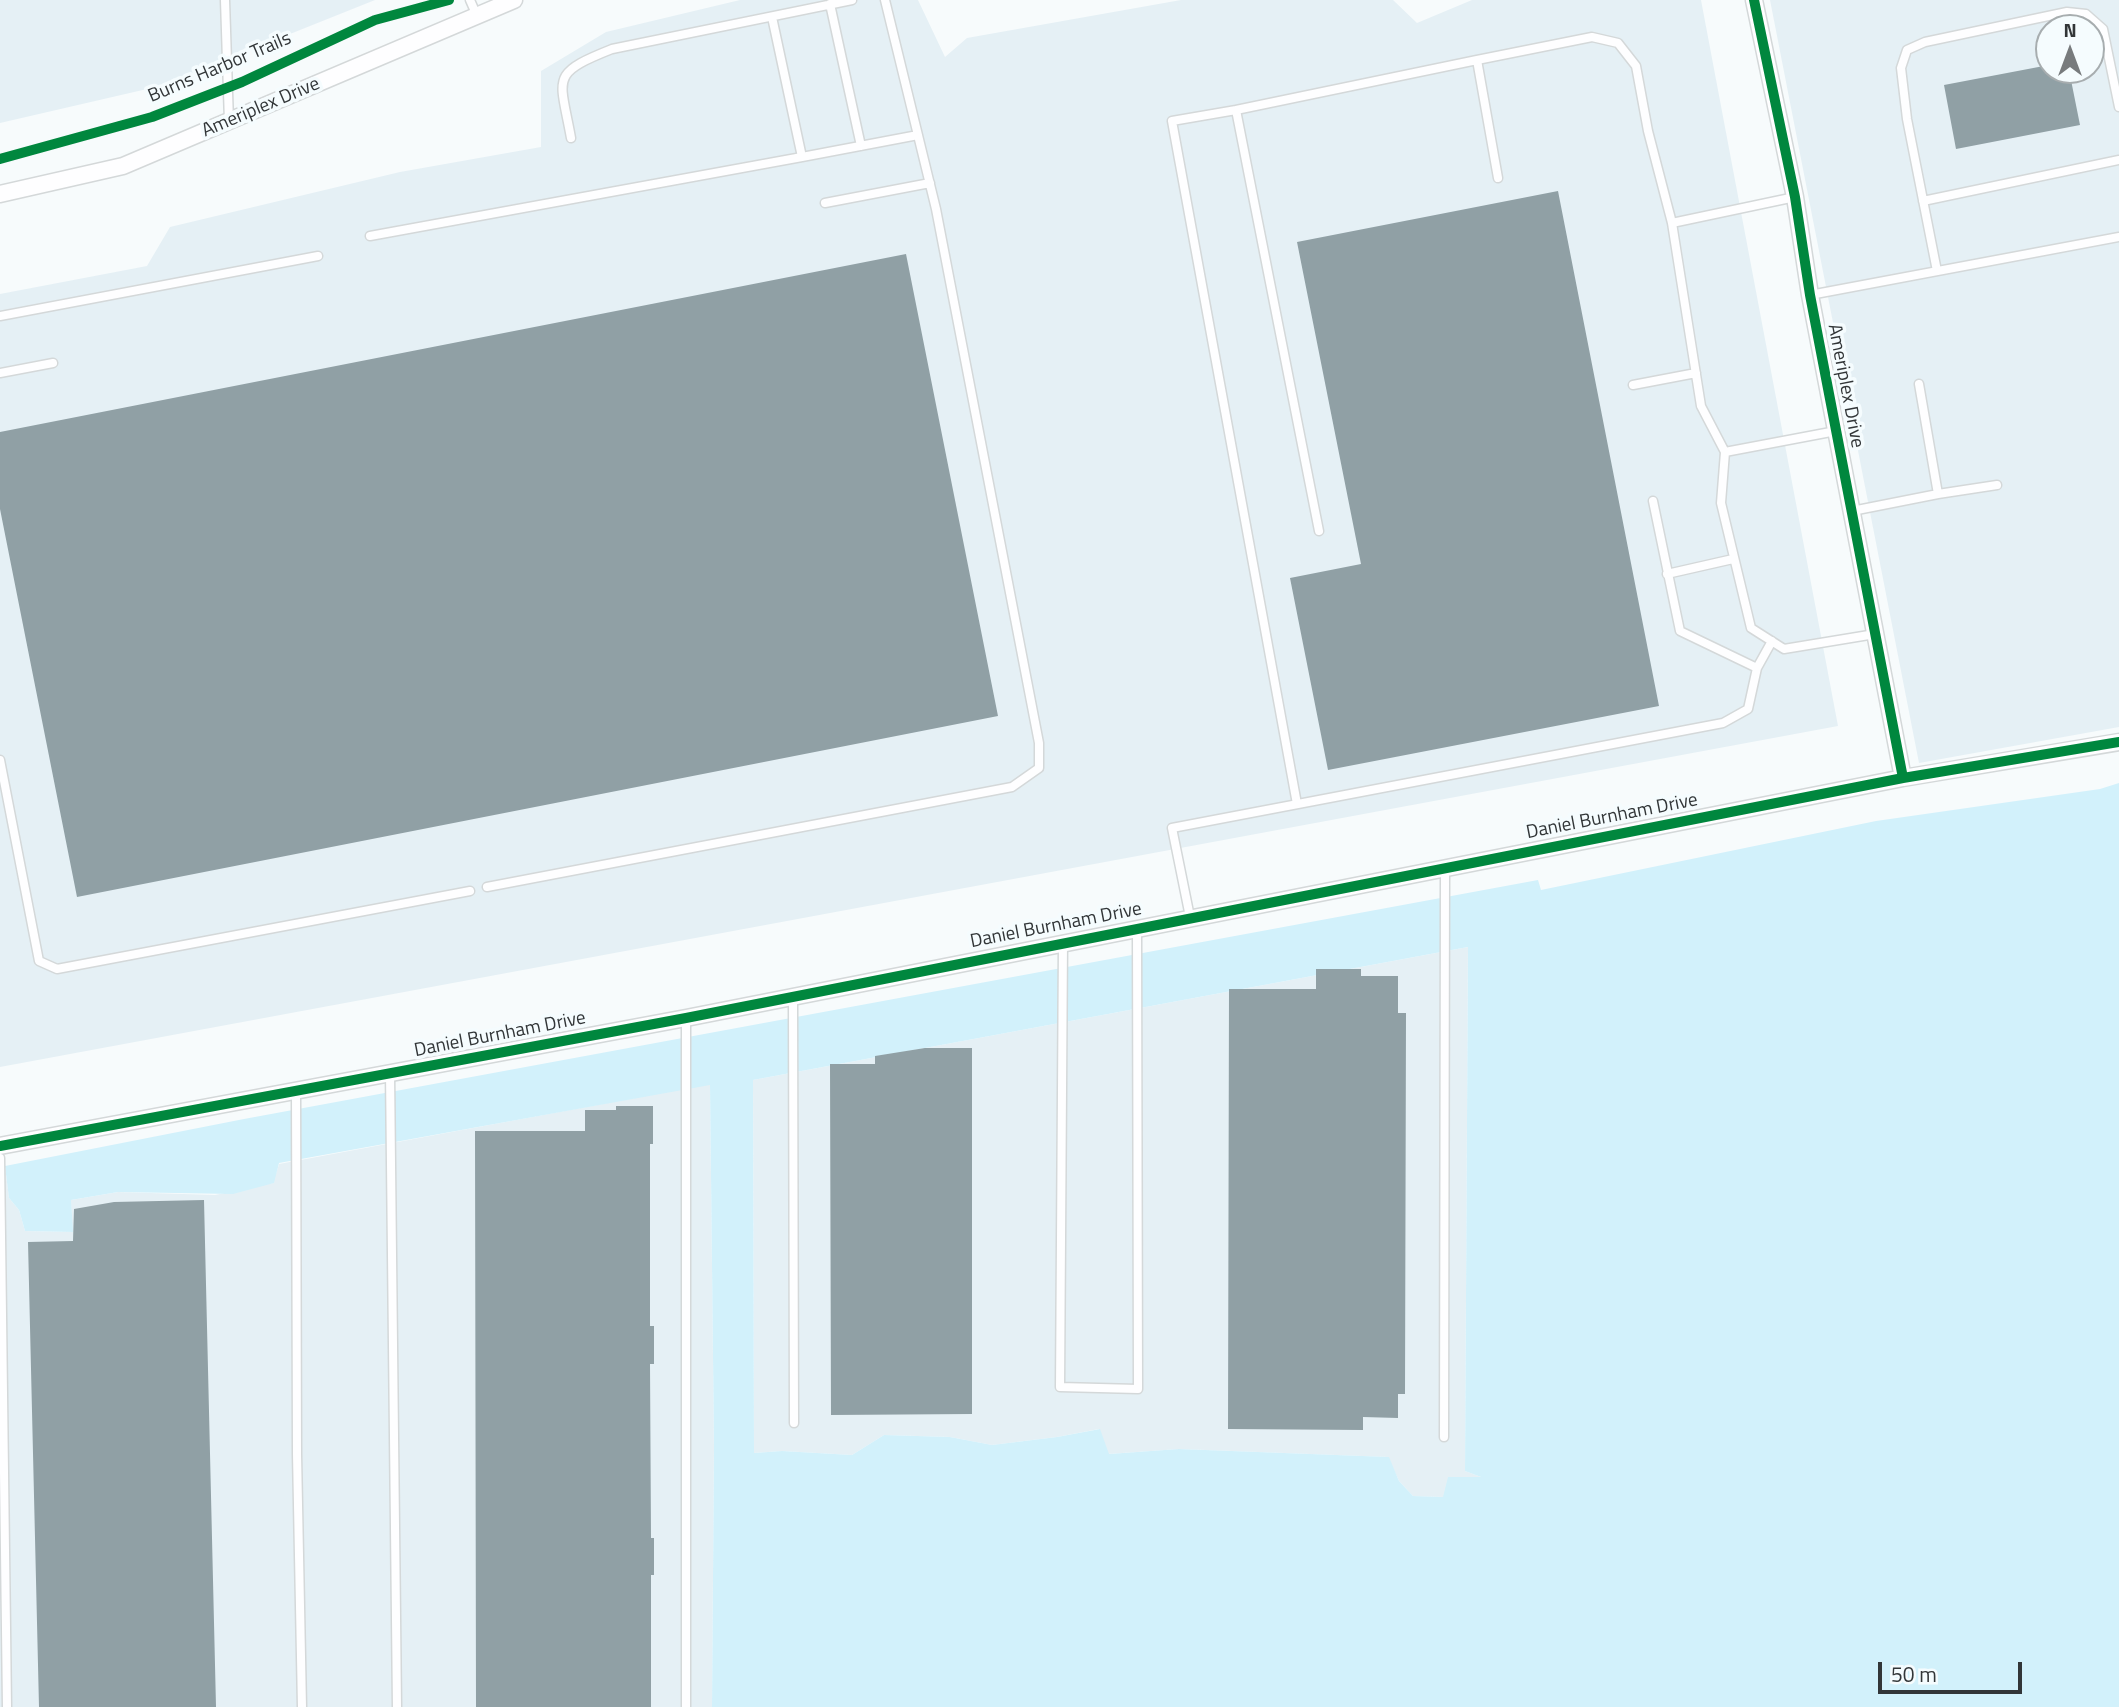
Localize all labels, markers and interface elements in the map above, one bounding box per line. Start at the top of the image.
north arrow [2035,14,2105,84]
text: N [2063,15,2077,44]
street label: Burns Harbor Trails [145,28,295,108]
street label: Ameriplex Drive [199,73,323,143]
street label: Ameriplex Drive [1822,322,1868,450]
street label: Daniel Burnham Drive [1524,789,1700,845]
street label: Daniel Burnham Drive [968,898,1144,954]
street label: Daniel Burnham Drive [412,1007,588,1063]
scale bar [1881,1648,2024,1692]
text: 50 m [1891,1658,1937,1690]

